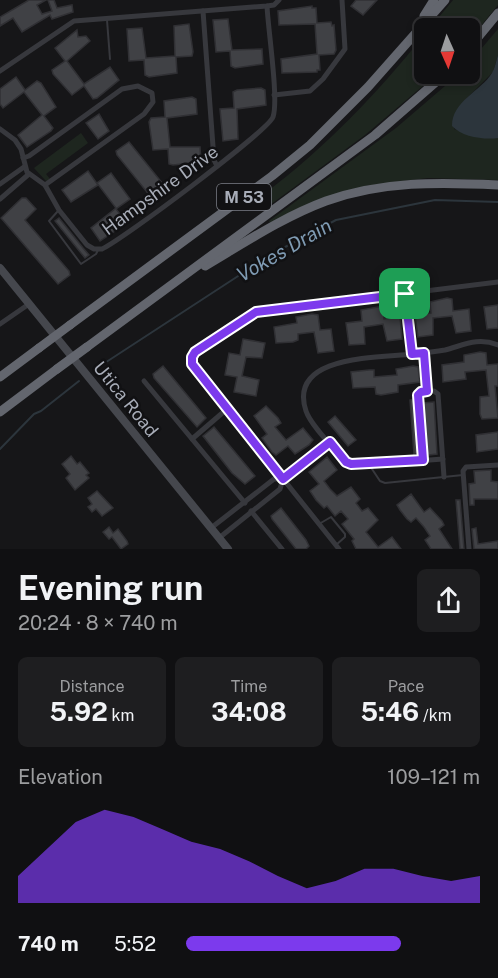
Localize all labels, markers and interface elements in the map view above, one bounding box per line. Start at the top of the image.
north arrow [414,18,480,84]
map controls [414,18,480,84]
street label: Hampshire Drive [98,141,222,239]
road number: M 53 [217,184,271,210]
water label: Vokes Drain [232,213,336,287]
pin [379,268,430,319]
icon: arrive [388,277,421,310]
street label: Utica Road [89,357,163,441]
text: Evening run [18,569,203,607]
button: share [417,569,480,632]
text: 20:24 · 8 × 740 m [18,611,178,635]
text: Distance [60,677,124,696]
text: Time [231,677,267,696]
text: Pace [388,677,424,696]
text: 5.92 [50,696,108,727]
text: 34:08 [211,696,287,727]
text: 5:46 [360,696,419,727]
text: km [108,706,134,725]
text: /km [419,706,452,725]
text: Elevation [18,765,103,789]
text: 109–121 m [387,765,480,789]
text: 740 m [18,932,79,956]
text: 5:52 [114,932,156,956]

